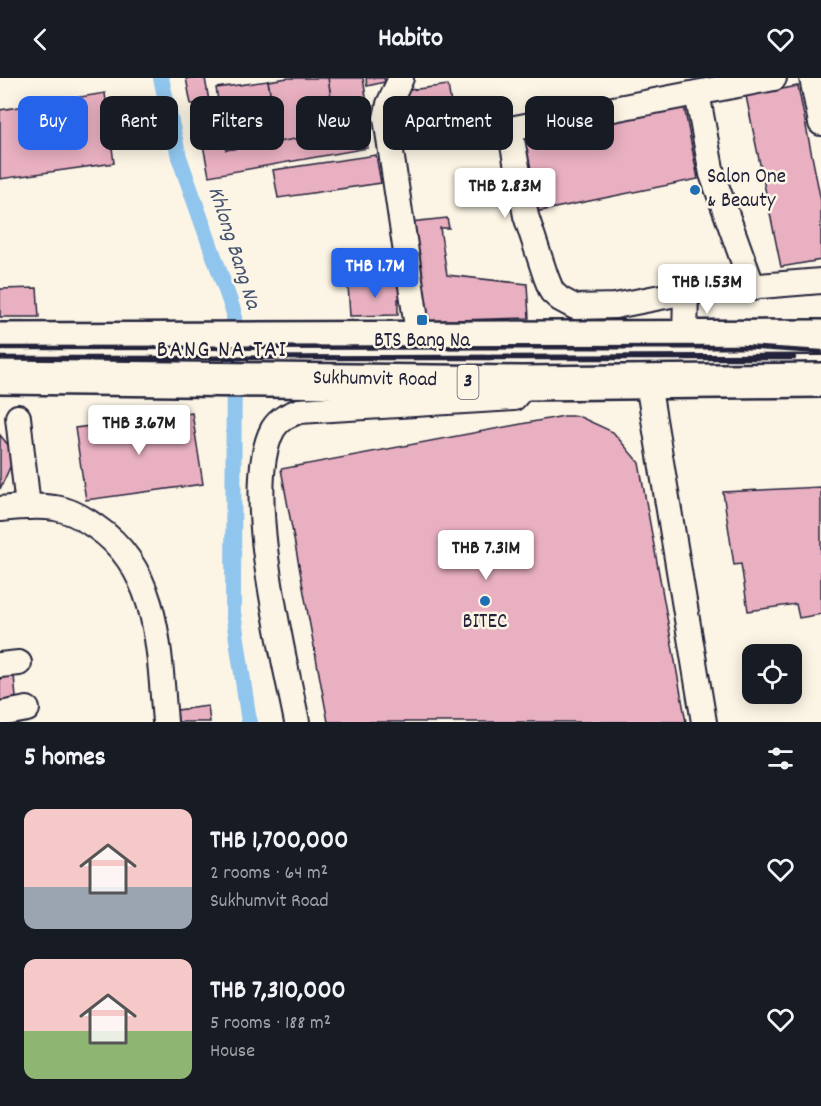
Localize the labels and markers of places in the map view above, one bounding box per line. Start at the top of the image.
place label: Salon One & Beauty [707,163,786,217]
pin: THB 2.83M [436,168,574,219]
marker: Salon One & Beauty [688,183,702,197]
pin: THB 1.7M [313,248,437,299]
pin: THB 1.53M [638,264,776,315]
marker: BTS Bang Na [415,313,429,327]
place label: BTS Bang Na [374,327,471,357]
pin: THB 3.67M [70,405,208,456]
pin: THB 7.31M [417,530,555,581]
marker: BITEC [478,594,492,608]
place label: BITEC [463,608,507,638]

